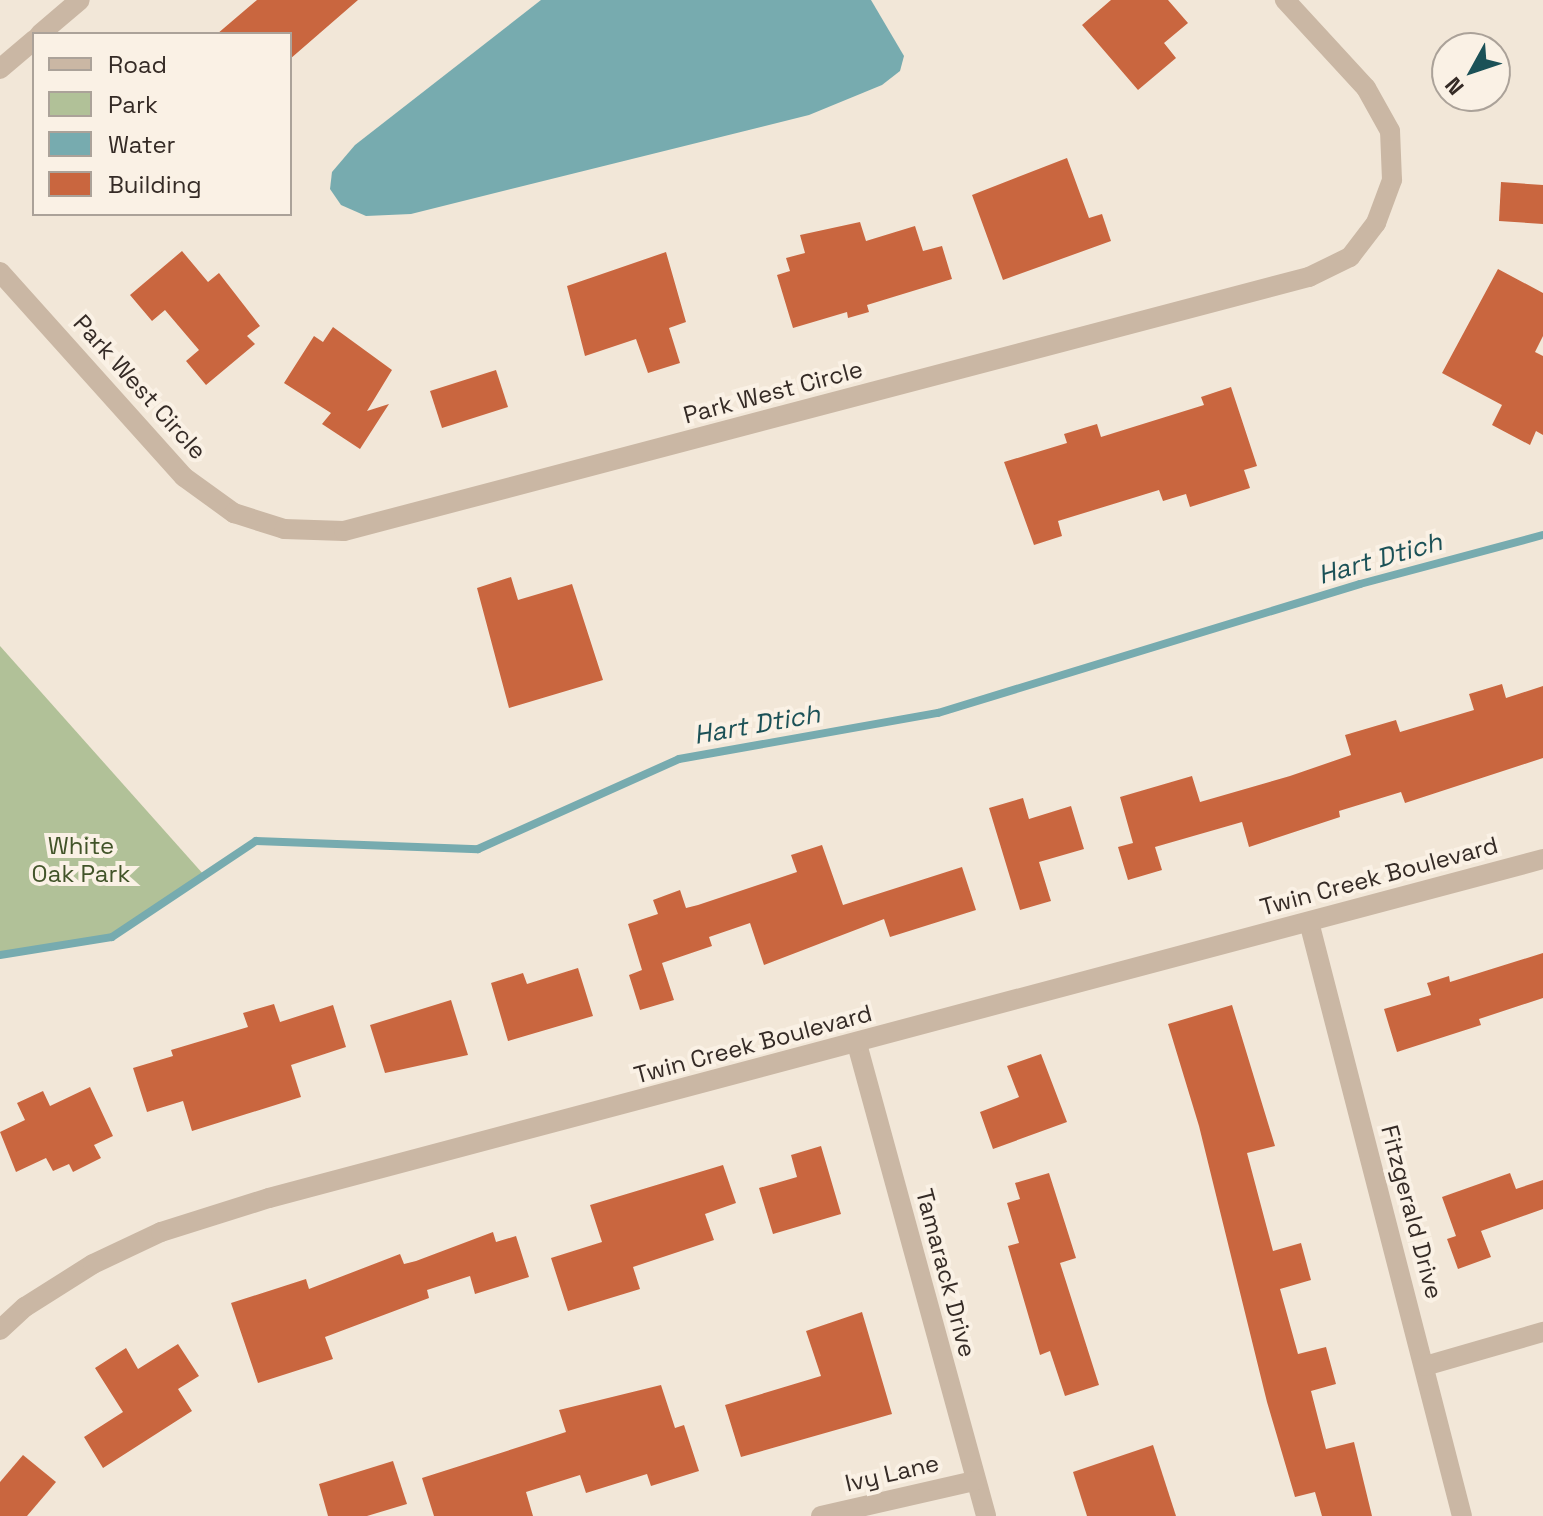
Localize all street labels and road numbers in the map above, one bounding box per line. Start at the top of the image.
street label: Park West Circle [67,309,213,465]
street label: Park West Circle [680,354,866,430]
street label: Twin Creek Boulevard [1257,830,1501,922]
street label: Twin Creek Boulevard [631,998,875,1090]
street label: Fitzgerald Drive [1375,1122,1449,1302]
street label: Tamarack Drive [910,1186,982,1360]
street label: Ivy Lane [842,1448,942,1498]

